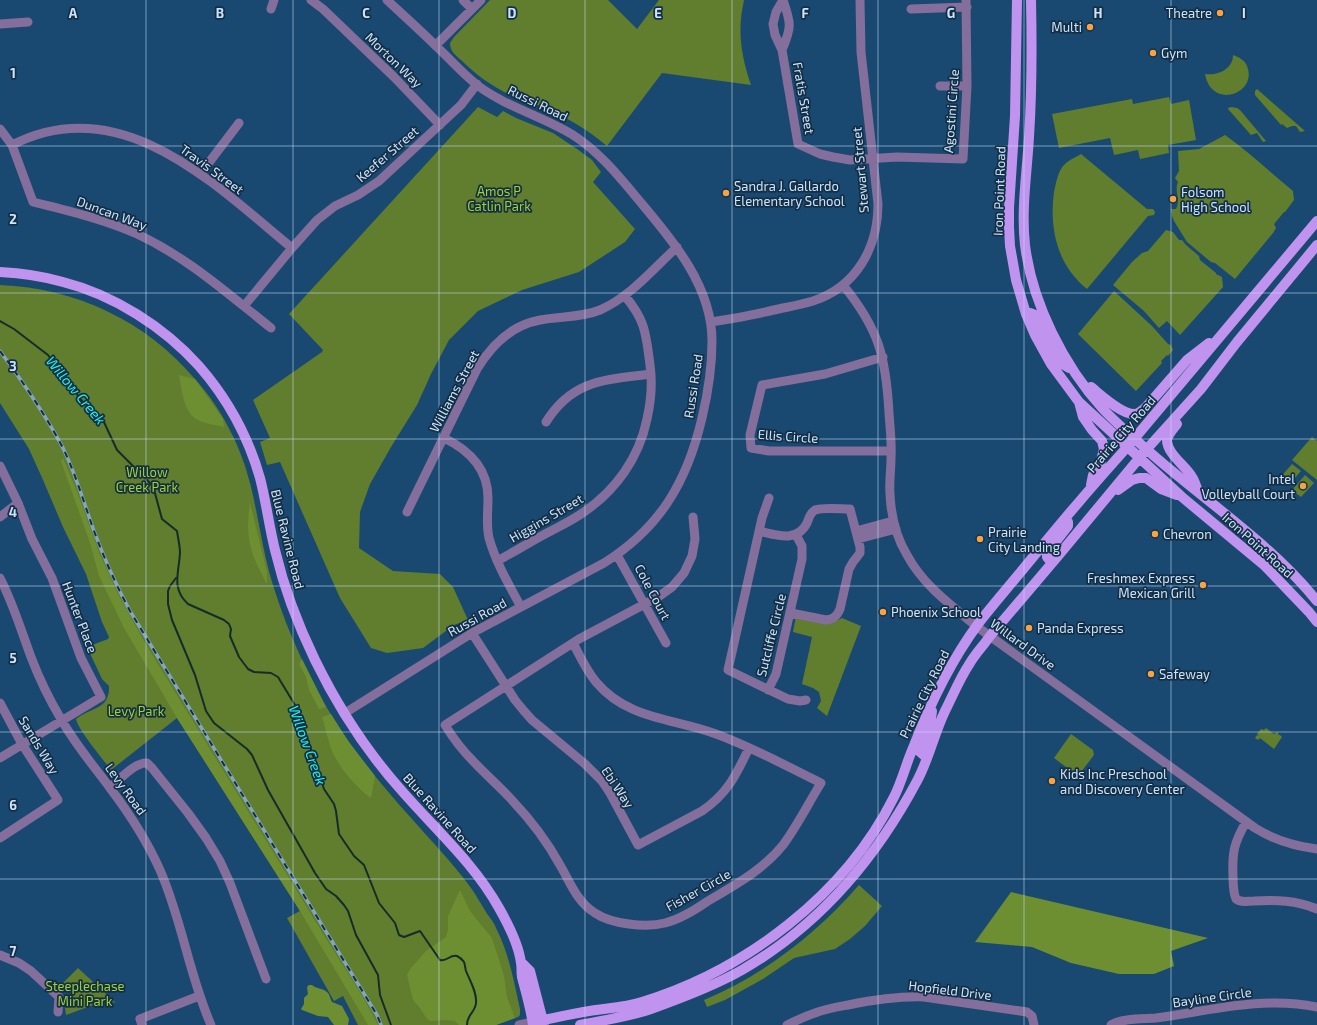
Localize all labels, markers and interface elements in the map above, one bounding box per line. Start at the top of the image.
text: A [69,5,78,21]
text: B [216,5,224,21]
text: C [362,5,370,21]
text: D [508,5,517,21]
text: E [654,5,662,21]
text: F [801,5,809,21]
text: G [947,5,955,21]
text: H [1094,5,1103,21]
place label: Theatre [1166,5,1212,21]
text: I [1242,5,1246,21]
marker: Theatre [1215,8,1225,18]
place label: Multi [1051,19,1082,35]
marker: Multi [1085,22,1095,32]
street label: Morton Way [362,29,426,91]
place label: Gym [1161,45,1187,61]
marker: Gym [1148,48,1158,58]
street label: Fratis Street [790,61,818,135]
text: 1 [10,65,16,81]
street label: Agostini Circle [940,69,962,153]
street label: Russi Road [505,82,571,124]
street label: Keefer Street [353,123,421,185]
street label: Stewart Street [848,126,872,214]
street label: Travis Street [177,141,247,197]
street label: Iron Point Road [989,146,1009,236]
place label: Sandra J. Gallardo Elementary School [734,178,845,209]
park label: Amos P Catlin Park [467,183,531,214]
place label: Folsom High School [1181,184,1251,215]
marker: Sandra J. Gallardo Elementary School [721,188,731,198]
street label: Duncan Way [75,193,149,233]
marker: Folsom High School [1168,194,1178,204]
text: 2 [9,211,17,227]
street label: Williams Street [426,347,482,435]
water label: Willow Creek [43,353,109,427]
street label: Russi Road [680,353,706,419]
text: 3 [9,358,17,374]
street label: Prairie City Road [1083,392,1159,476]
street label: Ellis Circle [757,426,819,446]
park label: Willow Creek Park [116,464,179,495]
place label: Intel Volleyball Court [1201,471,1295,502]
marker: Intel Volleyball Court [1298,481,1308,491]
street label: Blue Ravine Road [268,488,308,590]
street label: Higgins Street [506,490,586,546]
text: 4 [9,504,17,520]
street label: Iron Point Road [1219,509,1297,581]
place label: Prairie City Landing [988,524,1060,555]
place label: Chevron [1163,526,1212,542]
marker: Chevron [1150,529,1160,539]
marker: Prairie City Landing [975,534,985,544]
street label: Cole Court [632,561,674,623]
place label: Freshmex Express Mexican Grill [1087,570,1195,601]
street label: Hunter Place [59,579,101,655]
marker: Freshmex Express Mexican Grill [1198,580,1208,590]
street label: Sutcliffe Circle [753,592,789,678]
street label: Russi Road [445,594,509,640]
place label: Phoenix School [891,604,981,620]
marker: Phoenix School [878,607,888,617]
street label: Willard Drive [987,615,1059,673]
place label: Panda Express [1037,620,1124,636]
marker: Panda Express [1024,623,1034,633]
street label: Prairie City Road [896,647,952,741]
text: 5 [9,650,17,666]
place label: Safeway [1159,666,1210,682]
marker: Safeway [1146,669,1156,679]
park label: Levy Park [108,703,165,719]
water label: Willow Creek [286,703,330,787]
street label: Sands Way [15,713,63,777]
street label: Levy Road [102,760,150,818]
street label: Ebi Way [598,763,638,811]
place label: Kids Inc Preschool and Discovery Center [1060,766,1185,797]
street label: Blue Ravine Road [400,770,480,856]
marker: Kids Inc Preschool and Discovery Center [1047,776,1057,786]
text: 6 [9,797,17,813]
street label: Fisher Circle [663,866,733,914]
text: 7 [10,943,17,959]
street label: Hopfield Drive [908,977,992,1003]
park label: Steeplechase Mini Park [45,978,125,1009]
street label: Bayline Circle [1172,984,1252,1010]

